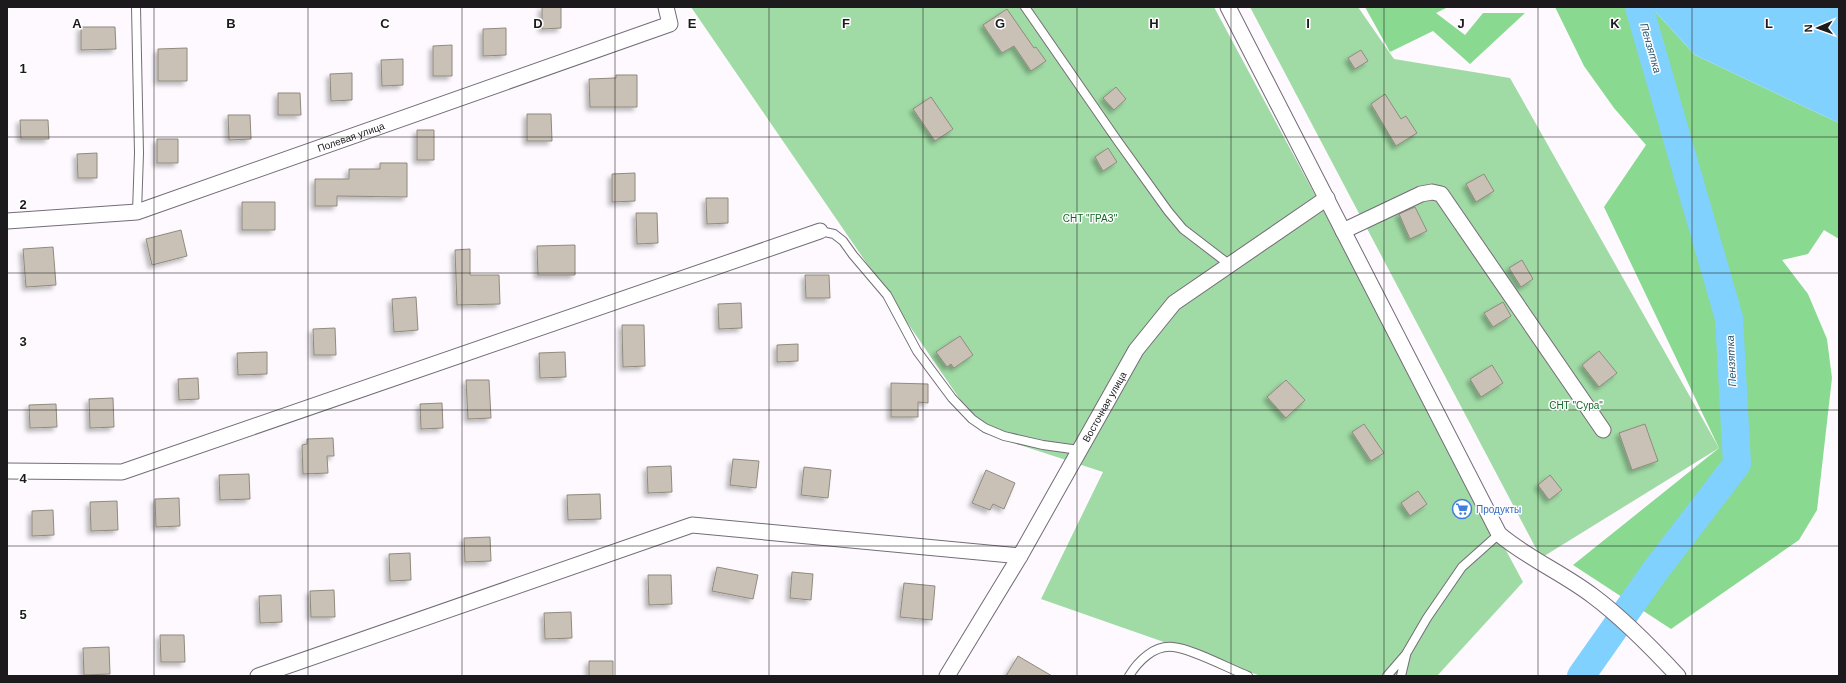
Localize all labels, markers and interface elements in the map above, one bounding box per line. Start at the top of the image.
north arrow [1798,8,1838,48]
text: A [72,16,82,31]
text: B [226,16,236,31]
text: C [380,16,390,31]
text: D [533,16,543,31]
text: E [688,16,697,31]
text: F [842,16,850,31]
text: G [995,16,1005,31]
text: H [1149,16,1159,31]
text: I [1306,16,1310,31]
text: J [1457,16,1465,31]
text: K [1610,16,1620,31]
text: L [1765,16,1773,31]
water label: Пензятка [1638,22,1664,74]
text: N [1802,24,1814,33]
text: 1 [19,61,27,76]
street label: Полевая улица [316,120,386,153]
text: 2 [19,197,27,212]
park label: СНТ "ГРАЗ" [1063,213,1118,224]
text: 3 [19,334,27,349]
water label: Пензятка [1724,335,1738,387]
street label: Восточная улица [1080,369,1129,444]
park label: СНТ "Сура" [1549,400,1603,411]
text: 4 [19,471,27,486]
supermarket icon: Продукты [1451,498,1473,520]
place label: Продукты [1476,504,1521,515]
text: 5 [19,607,27,622]

